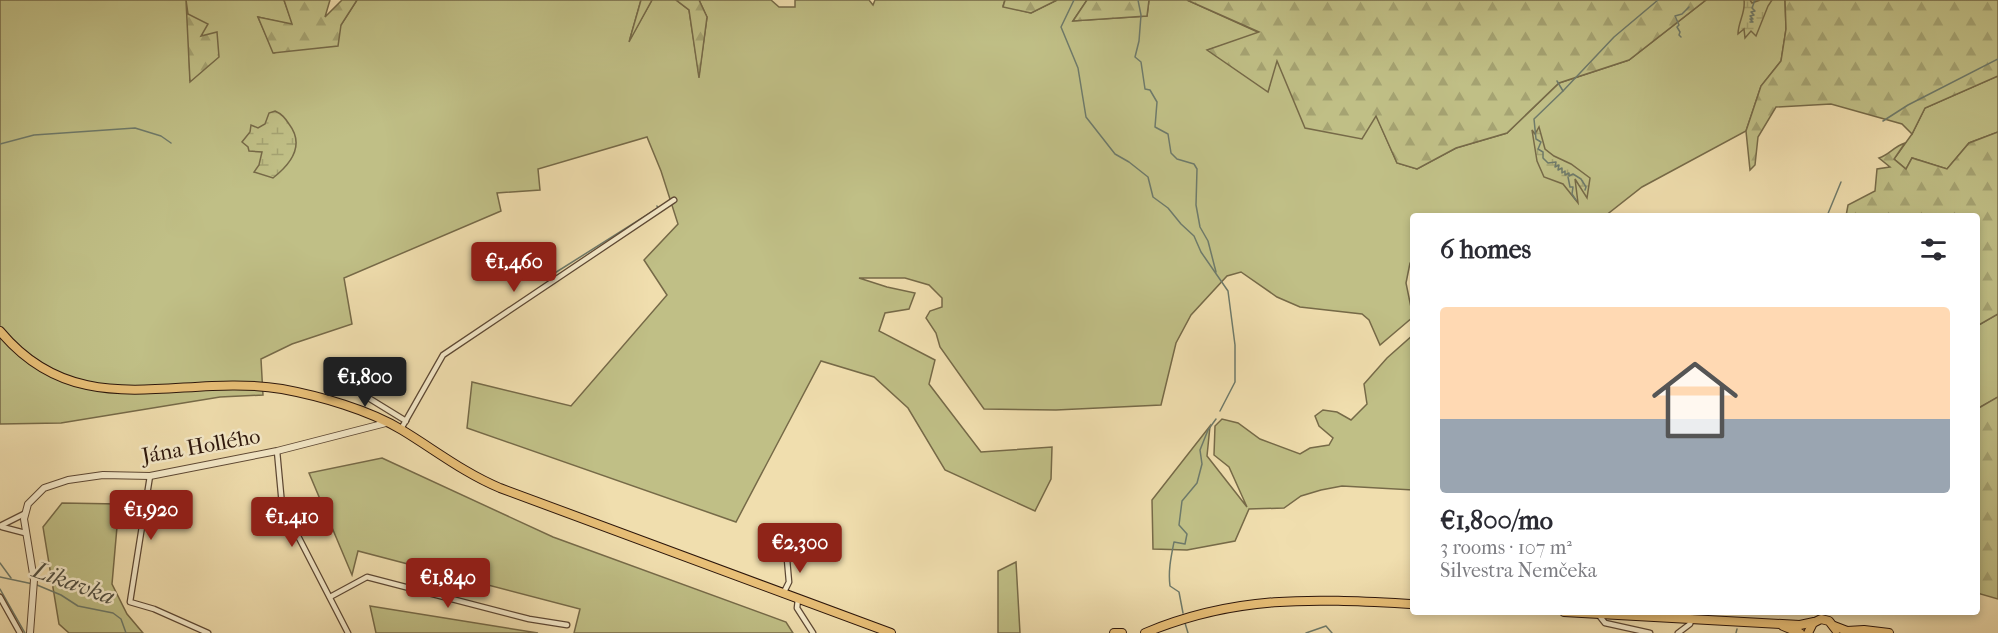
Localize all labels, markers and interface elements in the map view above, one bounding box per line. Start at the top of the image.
icon: filters [1917,233,1950,266]
text: 6 homes [1440,234,1531,265]
pin: €1,460 [465,242,563,293]
text: €1,460 [485,250,543,273]
icon: home [1641,346,1749,454]
pin: €1,800 [316,357,414,408]
text: €1,800 [337,365,393,388]
street label: Jána Hollého [138,423,262,470]
pin: €1,920 [102,490,200,541]
pin: €1,410 [243,497,341,548]
text: €1,920 [124,498,178,521]
text: €1,410 [265,505,319,528]
text: €1,800/mo [1440,505,1553,536]
pin: €2,300 [751,523,849,574]
text: €2,300 [772,531,828,554]
text: 3 rooms · 107 m² [1440,536,1572,559]
water label: Likavka [27,555,119,611]
pin: €1,840 [399,558,497,609]
text: Silvestra Nemčeka [1440,559,1597,582]
text: €1,840 [420,566,476,589]

